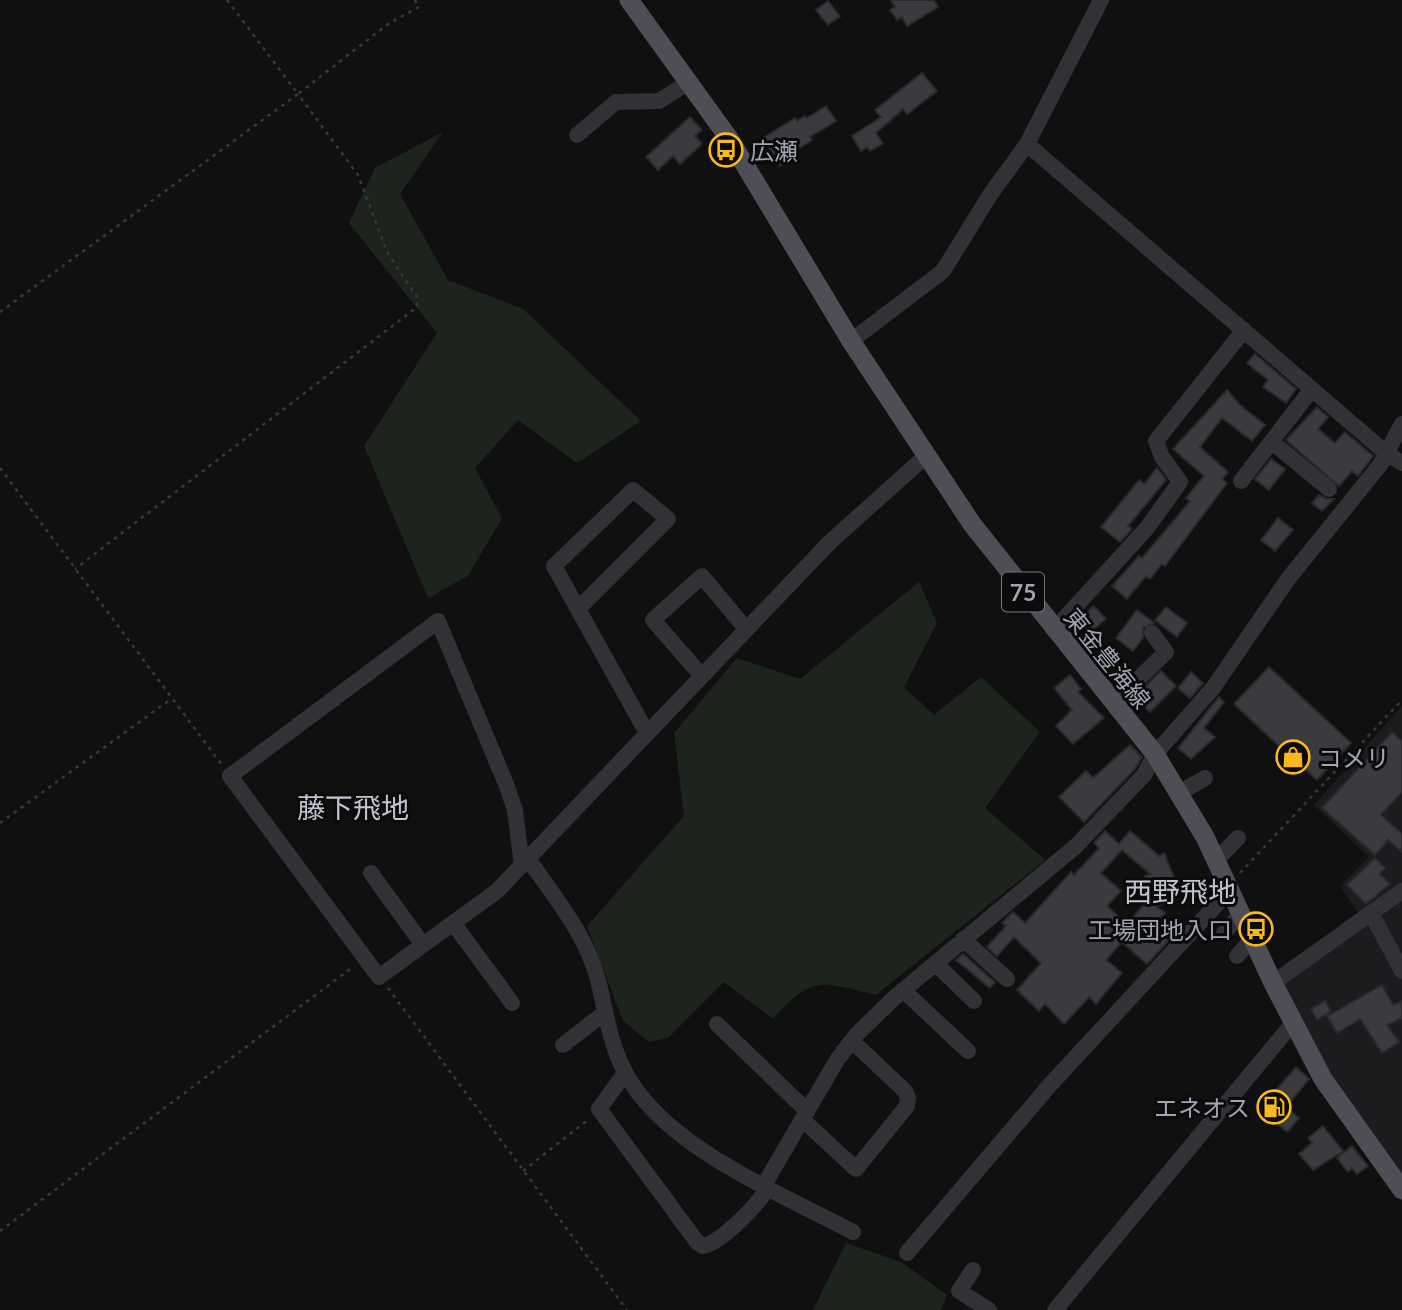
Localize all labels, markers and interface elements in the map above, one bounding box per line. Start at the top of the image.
bus stop icon: 広瀬 [707,131,745,169]
place label: 広瀬 [750,136,798,165]
road number: 75 [1002,572,1044,612]
street label: 東金豊海線 [1059,602,1157,714]
shop icon: コメリ [1274,738,1312,776]
place label: コメリ [1318,743,1390,772]
district label: 藤下飛地 [297,790,409,824]
district label: 西野飛地 [1124,874,1236,908]
bus stop icon: 工場団地入口 [1237,910,1275,948]
place label: 工場団地入口 [1088,915,1232,944]
fuel station icon: エネオス [1255,1088,1293,1126]
place label: エネオス [1154,1093,1250,1122]

